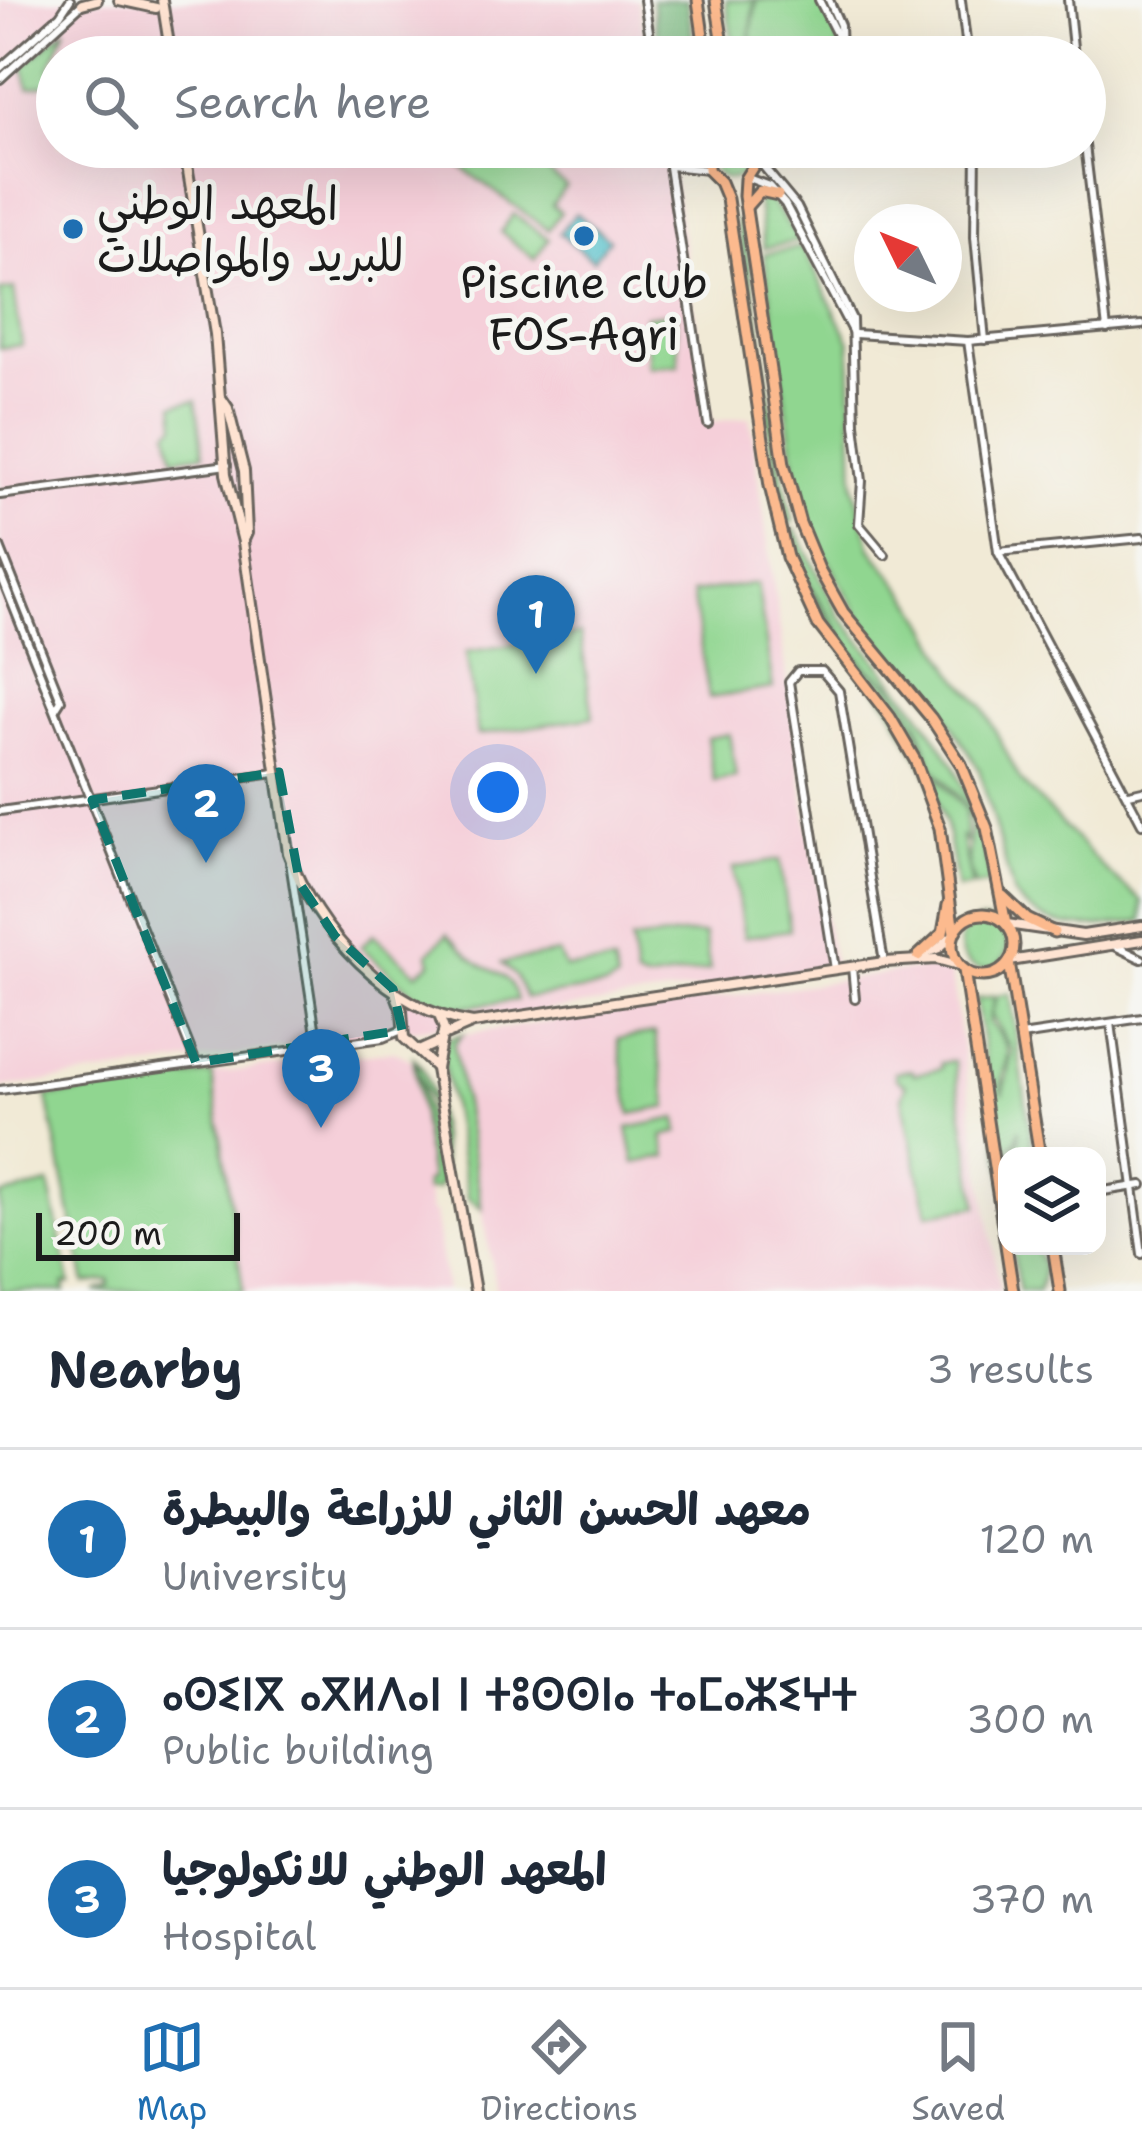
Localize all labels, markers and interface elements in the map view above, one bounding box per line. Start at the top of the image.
search box [36,36,1106,168]
icon: search [78,69,144,135]
text: Search here [174,72,431,132]
place label: المعهد الوطني للبريد والمواصلات [97,173,404,285]
north arrow [854,204,962,312]
marker: المعهد الوطني للبريد والمواصلات [60,216,86,242]
marker: Piscine club FOS-Agri [571,223,597,249]
place label: Piscine club FOS-Agri [460,252,708,364]
pin: 1 [497,575,575,674]
your location [468,762,528,822]
pin: 2 [167,764,245,863]
pin: 3 [282,1029,360,1128]
map controls [998,1147,1106,1255]
button: layers [998,1147,1106,1255]
scale bar [36,1207,240,1260]
text: 200 m [54,1211,162,1256]
text: Nearby [48,1335,243,1403]
text: 3 results [927,1343,1094,1395]
text: معهد الحسن الثاني للزراعة والبيطرة [162,1479,811,1539]
text: 1 [78,1513,96,1565]
text: 120 m [979,1513,1094,1565]
text: University [162,1550,348,1602]
text: ⴰⵙⵉⵏⴳ ⴰⴳⵍⴷⴰⵏ ⵏ ⵜⵓⵙⵙⵏⴰ ⵜⴰⵎⴰⵣⵉⵖⵜ [162,1664,857,1724]
text: 2 [73,1693,101,1745]
text: 300 m [966,1693,1094,1745]
text: Public building [162,1724,434,1776]
text: المعهد الوطني للانكولوجيا [162,1839,607,1899]
text: 3 [73,1873,101,1925]
text: 370 m [969,1873,1094,1925]
text: Hospital [162,1910,316,1962]
tab: Map [137,2014,207,2131]
tab: Directions [481,2014,638,2131]
tab: Saved [912,2014,1005,2131]

